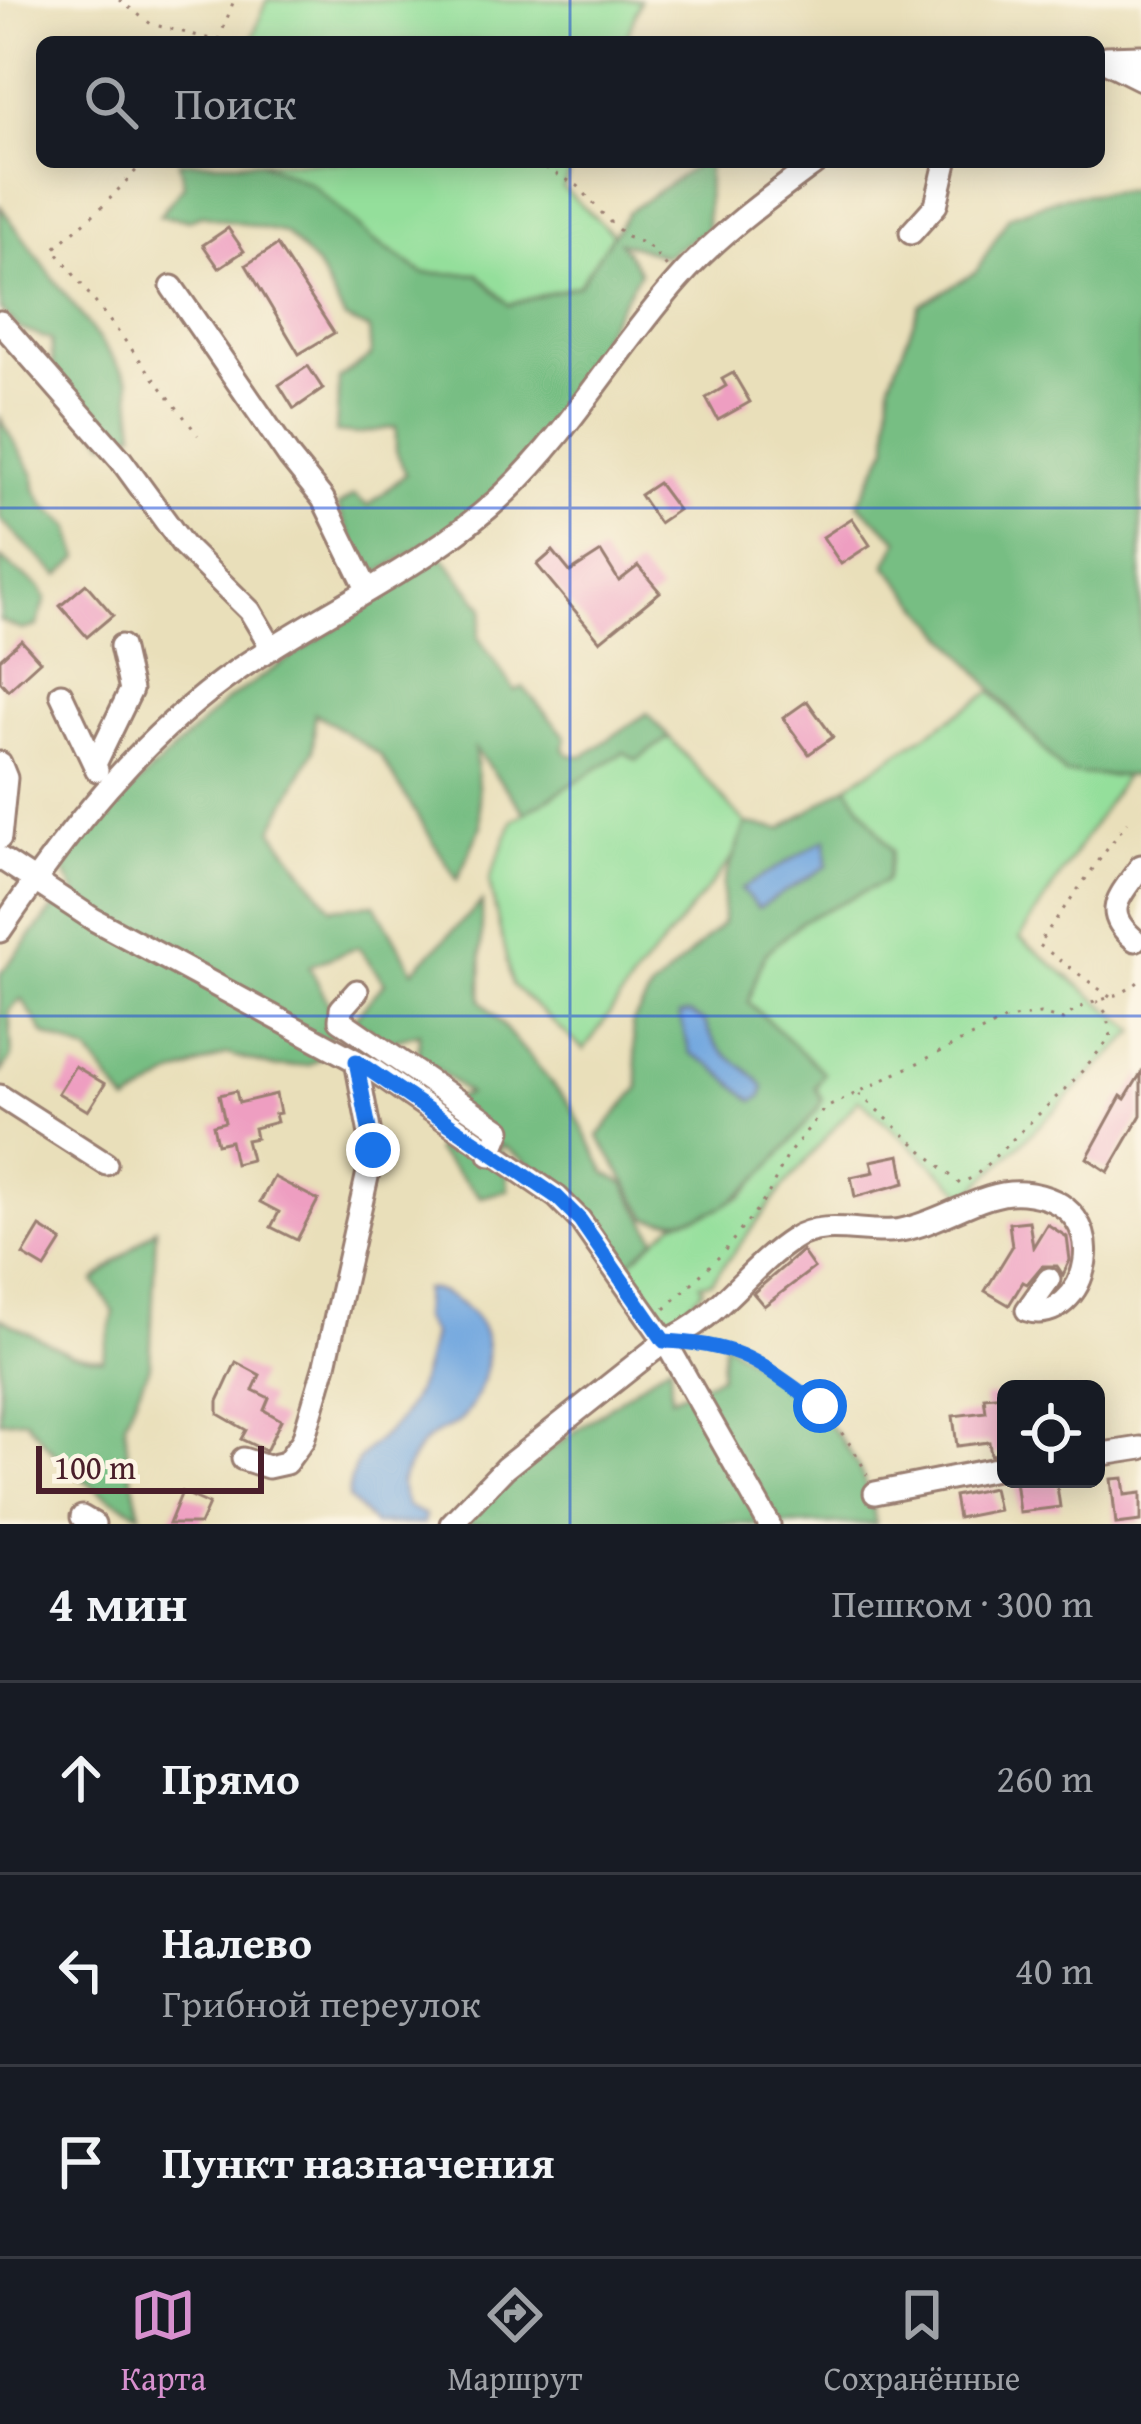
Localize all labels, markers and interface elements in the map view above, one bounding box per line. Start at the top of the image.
search box [36,36,1105,168]
icon: search [78,69,144,135]
text: Поиск [174,70,296,135]
route end [346,1123,400,1177]
route start [793,1379,847,1433]
map controls [997,1380,1105,1488]
button: locate [997,1380,1105,1488]
scale bar [36,1440,264,1493]
text: 100 m [54,1443,136,1491]
text: 4 мин [48,1565,187,1640]
text: Пешком · 300 m [831,1574,1093,1631]
icon: ahead [48,1745,114,1811]
text: Прямо [162,1745,300,1810]
text: 260 m [996,1749,1093,1806]
text: Налево [162,1909,312,1974]
icon: left [48,1937,114,2003]
text: 40 m [1015,1941,1093,1998]
text: Грибной переулок [162,1974,481,2031]
icon: arrive [48,2129,114,2195]
text: Пункт назначения [162,2129,555,2194]
tab: Карта [121,2282,206,2402]
tab: Маршрут [447,2282,582,2402]
tab: Сохранённые [824,2282,1020,2402]

